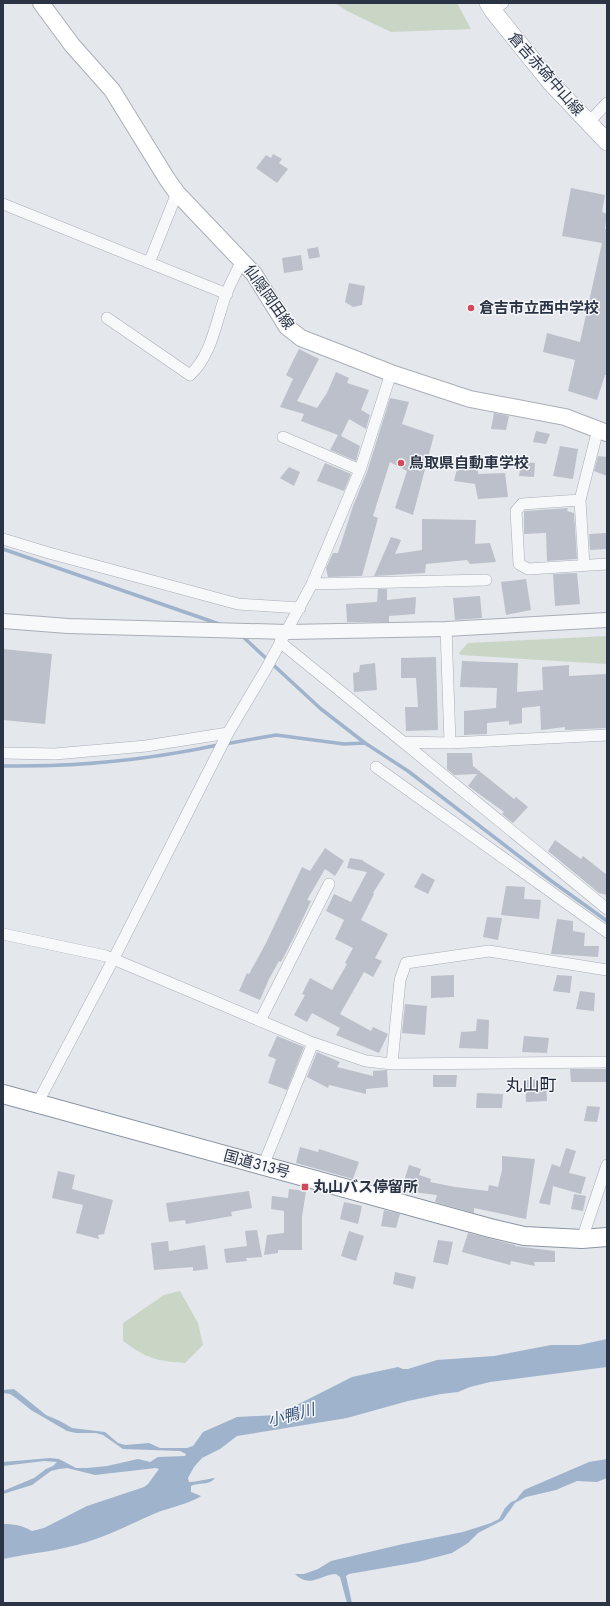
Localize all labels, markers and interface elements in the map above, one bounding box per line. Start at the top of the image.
street label: 倉吉赤碕中山線 [503,27,589,121]
street label: 仙隠岡田線 [238,260,300,334]
place label: 倉吉市立西中学校 [479,297,599,319]
marker: 倉吉市立西中学校 [466,303,476,313]
place label: 鳥取県自動車学校 [409,452,529,474]
marker: 鳥取県自動車学校 [396,458,406,468]
district label: 丸山町 [506,1073,557,1097]
street label: 国道313号 [221,1145,293,1183]
place label: 丸山バス停留所 [313,1176,418,1198]
marker: 丸山バス停留所 [300,1182,310,1192]
water label: 小鴨川 [265,1397,319,1432]

